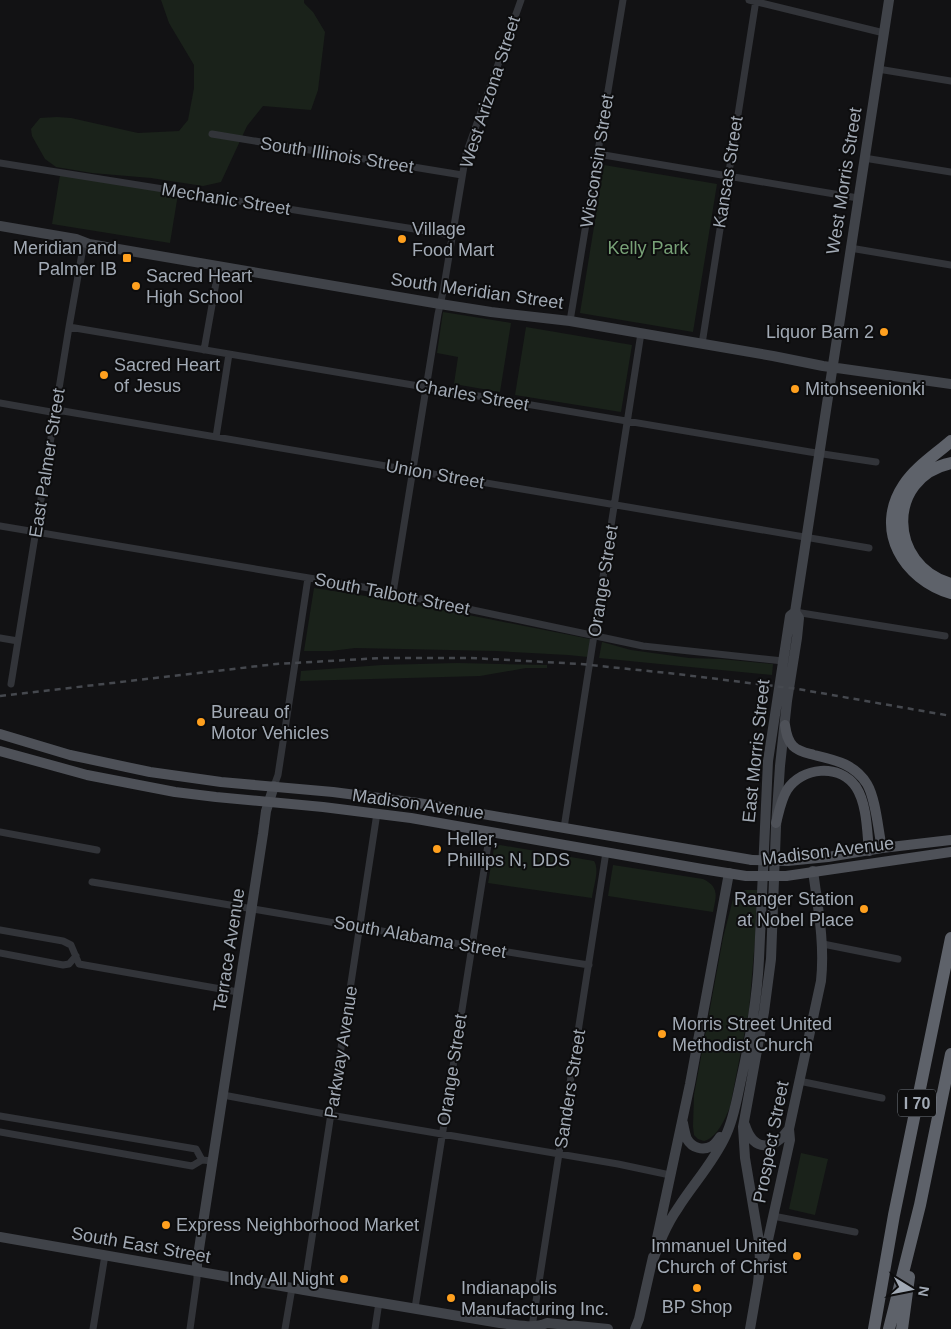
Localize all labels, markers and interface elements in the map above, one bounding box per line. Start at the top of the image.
street label: West Arizona Street [456,13,524,171]
street label: Wisconsin Street [577,93,617,229]
street label: West Morris Street [822,106,866,256]
street label: Kansas Street [709,115,747,229]
street label: South Illinois Street [259,133,415,177]
street label: Mechanic Street [160,179,292,219]
place label: Village Food Mart [412,219,494,260]
marker: Village Food Mart [396,233,408,245]
place label: Meridian and Palmer IB [13,238,117,279]
park label: Kelly Park [607,238,690,258]
marker: Meridian and Palmer IB [121,252,133,264]
place label: Sacred Heart High School [146,266,252,307]
street label: South Meridian Street [389,269,565,313]
marker: Sacred Heart High School [130,280,142,292]
place label: Liquor Barn 2 [766,322,874,342]
marker: Liquor Barn 2 [878,326,890,338]
place label: Sacred Heart of Jesus [114,355,220,396]
marker: Sacred Heart of Jesus [98,369,110,381]
street label: Charles Street [414,375,530,415]
place label: Mitohseenionki [805,379,925,399]
marker: Mitohseenionki [789,383,801,395]
street label: East Palmer Street [25,387,69,539]
street label: Union Street [384,455,486,493]
street label: Orange Street [584,524,622,638]
street label: South Talbott Street [313,569,471,619]
street label: East Morris Street [739,678,773,824]
place label: Bureau of Motor Vehicles [211,702,329,743]
marker: Bureau of Motor Vehicles [195,716,207,728]
street label: Madison Avenue [351,785,485,823]
place label: Heller, Phillips N, DDS [447,829,570,870]
street label: Madison Avenue [761,833,895,869]
marker: Heller, Phillips N, DDS [431,843,443,855]
street label: Terrace Avenue [209,887,249,1013]
place label: Ranger Station at Nobel Place [734,889,854,930]
marker: Ranger Station at Nobel Place [858,903,870,915]
street label: South Alabama Street [332,912,508,962]
street label: Parkway Avenue [321,984,361,1120]
street label: Orange Street [433,1013,471,1127]
place label: Morris Street United Methodist Church [672,1014,832,1055]
street label: Sanders Street [551,1028,589,1150]
marker: Morris Street United Methodist Church [656,1028,668,1040]
street label: Prospect Street [749,1079,793,1205]
road number: I 70 [898,1090,936,1116]
place label: Express Neighborhood Market [176,1215,419,1235]
marker: Express Neighborhood Market [160,1219,172,1231]
street label: South East Street [70,1223,212,1267]
place label: Immanuel United Church of Christ [651,1236,787,1277]
marker: Immanuel United Church of Christ [791,1250,803,1262]
north arrow [886,1264,936,1314]
place label: Indy All Night [229,1269,334,1289]
marker: Indy All Night [338,1273,350,1285]
place label: Indianapolis Manufacturing Inc. [461,1278,609,1319]
marker: BP Shop [691,1282,703,1294]
text: N [915,1285,933,1298]
marker: Indianapolis Manufacturing Inc. [445,1292,457,1304]
place label: BP Shop [662,1297,732,1317]

